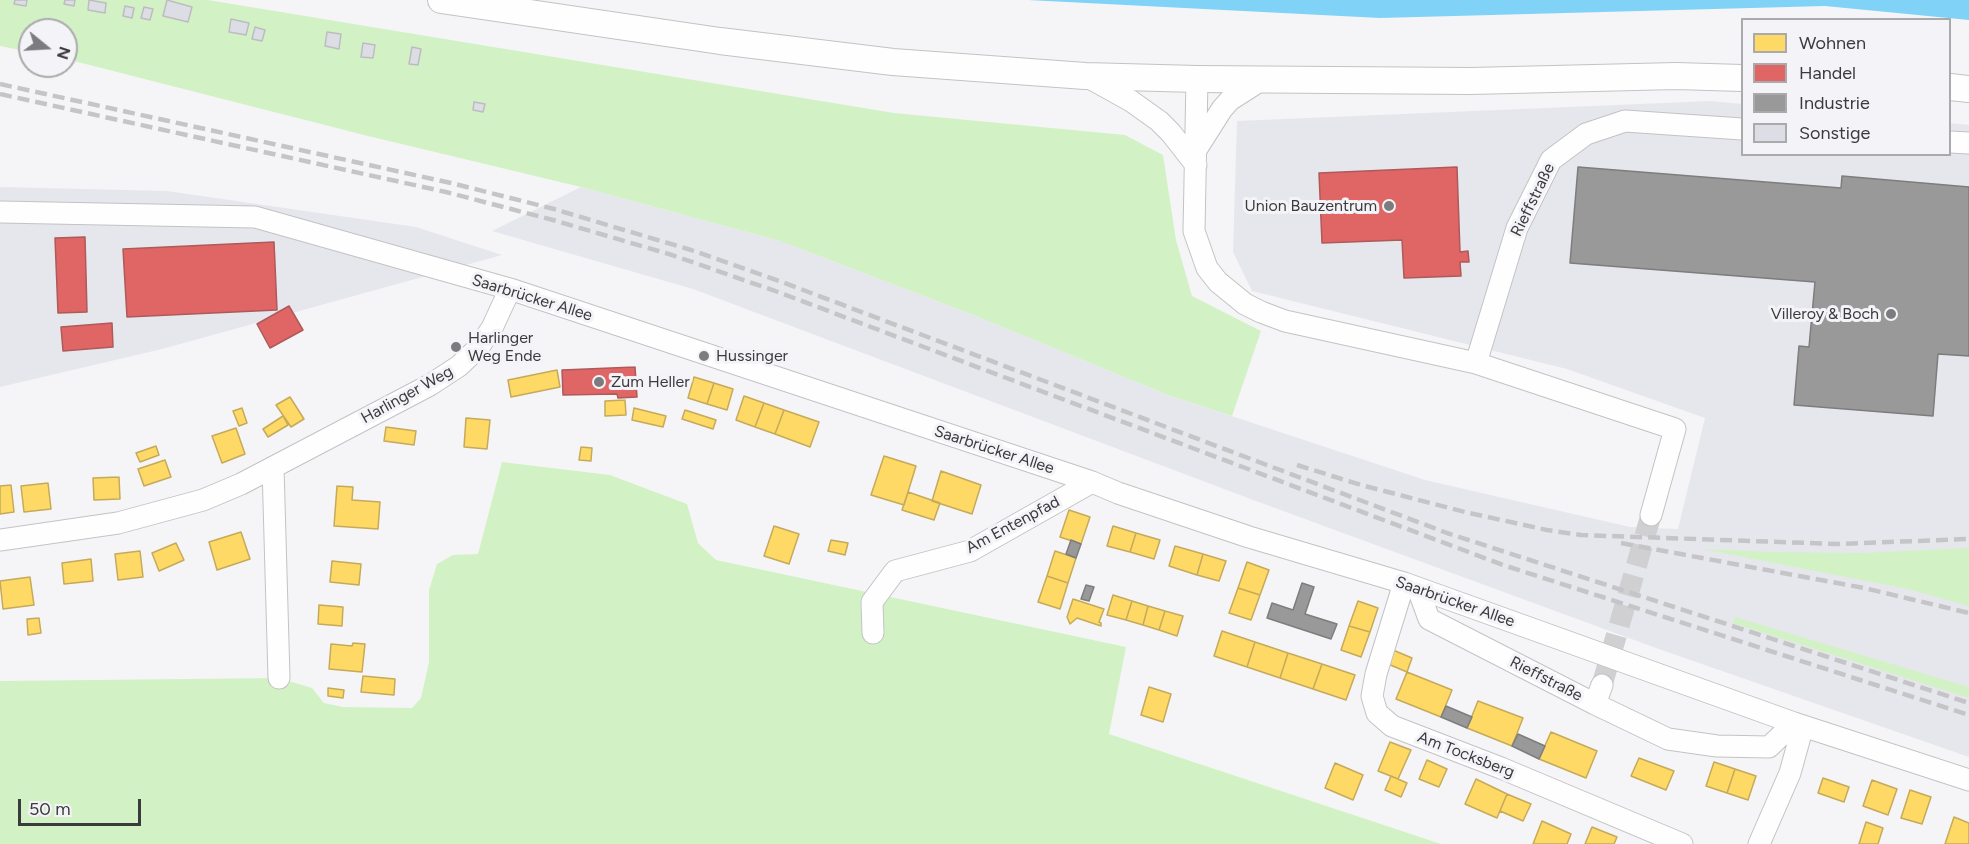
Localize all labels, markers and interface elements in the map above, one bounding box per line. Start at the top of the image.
north arrow [18,18,78,78]
legend [1741,18,1951,156]
text: Wohnen [1799,32,1866,54]
text: N [53,44,75,62]
text: Handel [1799,62,1856,84]
text: Industrie [1799,92,1870,114]
text: Sonstige [1799,122,1870,144]
street label: Rieffstraße [1507,160,1559,240]
place label: Union Bauzentrum [1245,196,1377,216]
marker: Union Bauzentrum [1382,199,1396,213]
street label: Saarbrücker Allee [469,271,595,325]
place label: Villeroy & Boch [1771,304,1879,324]
marker: Villeroy & Boch [1884,307,1898,321]
place label: Harlinger Weg Ende [468,328,541,366]
marker: Harlinger Weg Ende [449,340,463,354]
place label: Hussinger [716,346,788,366]
marker: Hussinger [697,349,711,363]
street label: Harlinger Weg [358,362,456,428]
place label: Zum Heller [611,372,690,392]
marker: Zum Heller [592,375,606,389]
street label: Saarbrücker Allee [932,422,1056,478]
street label: Am Entenpfad [963,492,1063,558]
street label: Saarbrücker Allee [1393,573,1517,631]
street label: Rieffstraße [1506,652,1586,706]
street label: Am Tocksberg [1415,728,1517,782]
scale bar [21,787,144,825]
text: 50 m [29,798,71,820]

